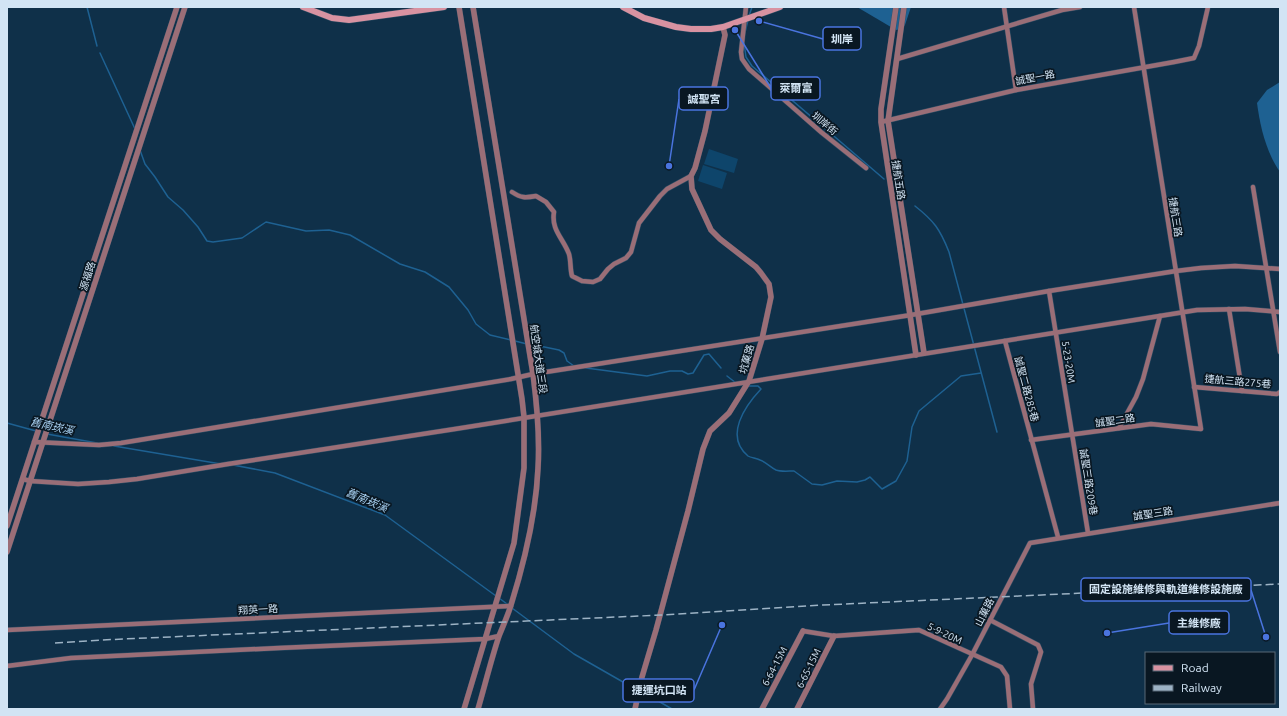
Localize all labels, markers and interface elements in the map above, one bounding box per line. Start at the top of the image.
callout: 圳岸 [823,27,861,50]
text: 圳岸 [831,33,853,45]
street label: 誠聖一路 [1014,68,1056,87]
callout: 萊爾富 [771,77,820,100]
text: 萊爾富 [780,82,813,94]
callout: 誠聖宮 [679,87,728,110]
text: 誠聖宮 [688,93,721,105]
street label: 圳岸街 [810,110,840,137]
street label: 捷航五路 [890,159,907,201]
street label: 捷航三路 [1167,196,1184,238]
street label: 源福路 [78,260,97,292]
street label: 航空城大道三段 [528,324,549,394]
street label: 5-23-20M [1060,340,1077,384]
street label: 坑菓路 [737,343,756,375]
street label: 誠聖二路285巷 [1013,355,1040,423]
street label: 捷航三路275巷 [1204,373,1272,390]
street label: 誠聖二路 [1094,412,1136,429]
water label: 舊南崁溪 [29,415,77,437]
street label: 誠聖三路209巷 [1078,448,1099,516]
water label: 舊南崁溪 [344,486,391,515]
street label: 誠聖三路 [1132,505,1174,522]
callout: 固定設施維修與軌道維修設施廠 [1081,578,1251,601]
text: 固定設施維修與軌道維修設施廠 [1089,583,1243,595]
street label: 山菓路 [973,596,996,628]
street label: 翔英一路 [238,603,278,616]
callout: 主維修廠 [1169,611,1229,634]
text: 主維修廠 [1177,617,1221,629]
street label: 5-9-20M [926,621,964,646]
street label: 6-64-15M [760,645,789,688]
street label: 6-65-15M [794,647,823,690]
legend [1145,652,1275,704]
text: Road [1181,661,1209,674]
callout: 捷運坑口站 [623,679,694,702]
text: Railway [1181,681,1222,694]
text: 捷運坑口站 [632,684,687,696]

